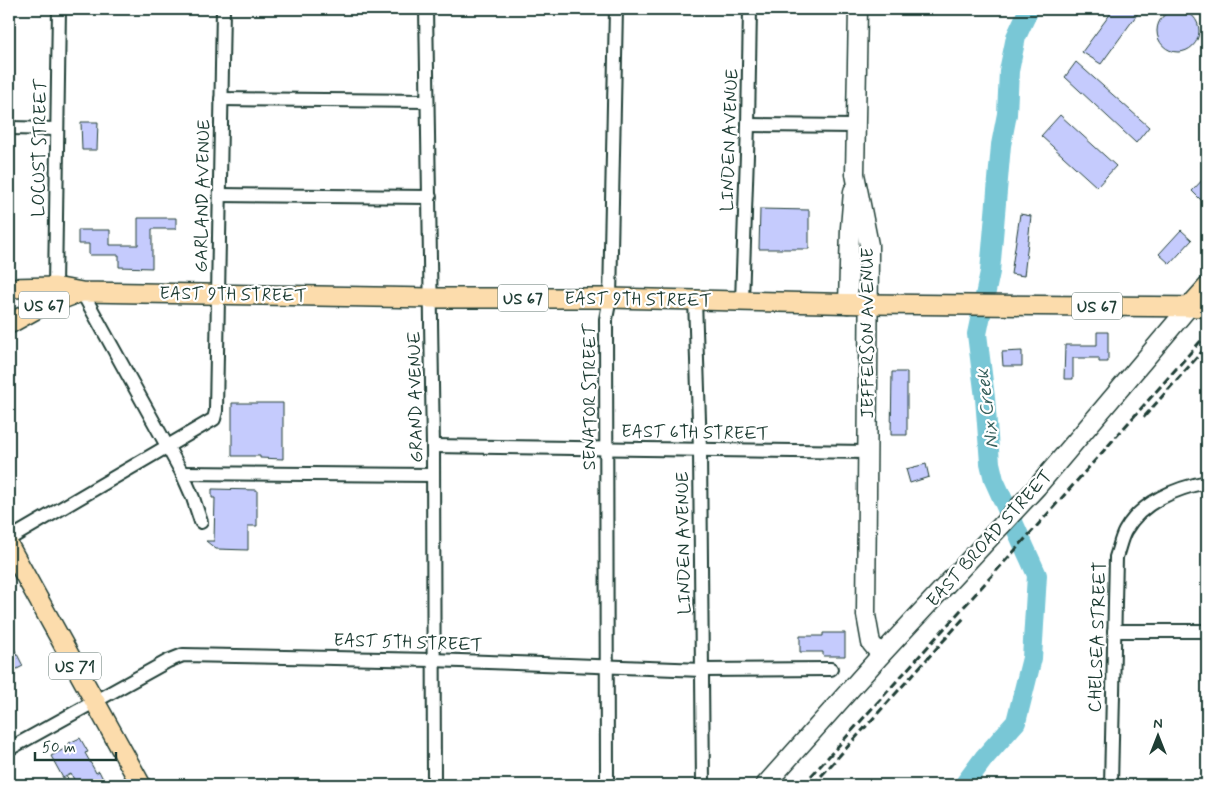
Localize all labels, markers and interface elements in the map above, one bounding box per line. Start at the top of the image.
street label: LINDEN AVENUE [716,68,744,212]
street label: LOCUST STREET [27,78,53,217]
street label: GARLAND AVENUE [190,119,216,273]
street label: JEFFERSON AVENUE [856,247,880,419]
street label: EAST 9TH STREET [159,282,307,308]
road number: US 67 [498,284,548,312]
street label: EAST 9TH STREET [564,287,712,313]
road number: US 67 [19,292,69,318]
road number: US 67 [1072,292,1122,320]
street label: SENATOR STREET [578,323,602,470]
street label: GRAND AVENUE [403,331,429,463]
water label: Nix Creek [970,366,1005,450]
street label: EAST 6TH STREET [621,420,769,446]
street label: EAST BROAD STREET [922,465,1058,612]
street label: LINDEN AVENUE [671,471,697,615]
street label: CHELSEA STREET [1083,561,1113,713]
street label: EAST 5TH STREET [333,628,483,658]
road number: US 71 [49,652,101,679]
north arrow [1134,712,1184,762]
text: N [1153,715,1163,733]
scale bar [35,729,116,761]
text: 50 m [42,738,76,758]

